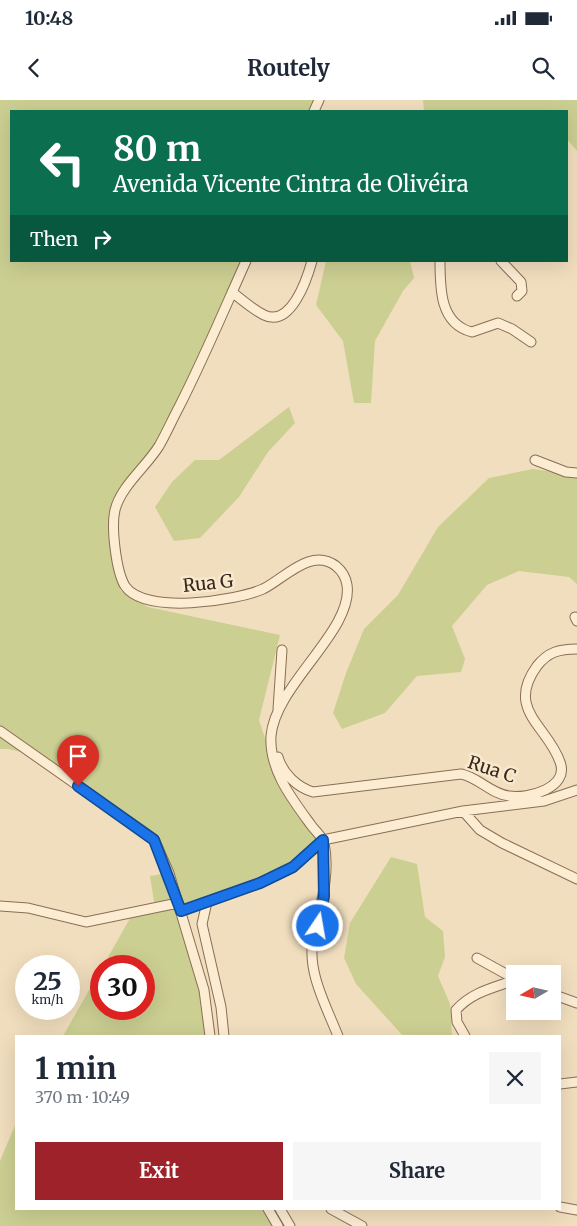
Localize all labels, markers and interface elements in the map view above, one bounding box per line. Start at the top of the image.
text: 10:48 [25,6,73,30]
icon: back [20,54,48,82]
text: Routely [247,54,330,82]
icon: search [529,54,557,82]
text: 80 m [113,127,201,171]
icon: left [30,130,95,195]
text: Avenida Vicente Cintra de Olivéira [113,170,469,198]
icon: right [88,225,116,253]
text: Then [30,227,78,251]
street label: Rua G [182,569,234,597]
pin [57,735,99,786]
icon: arrive [64,742,92,770]
street label: Rua C [465,750,519,788]
position arrow [291,899,343,951]
speed limit sign: 30 [90,955,155,1020]
text: 25 [33,965,62,997]
north arrow [506,965,561,1020]
map controls [506,965,561,1020]
text: km/h [32,992,63,1007]
text: 1 min [35,1049,117,1087]
button: close [489,1052,541,1104]
text: 370 m · 10:49 [35,1087,130,1107]
button: Exit [35,1142,283,1200]
button: Share [293,1142,541,1200]

